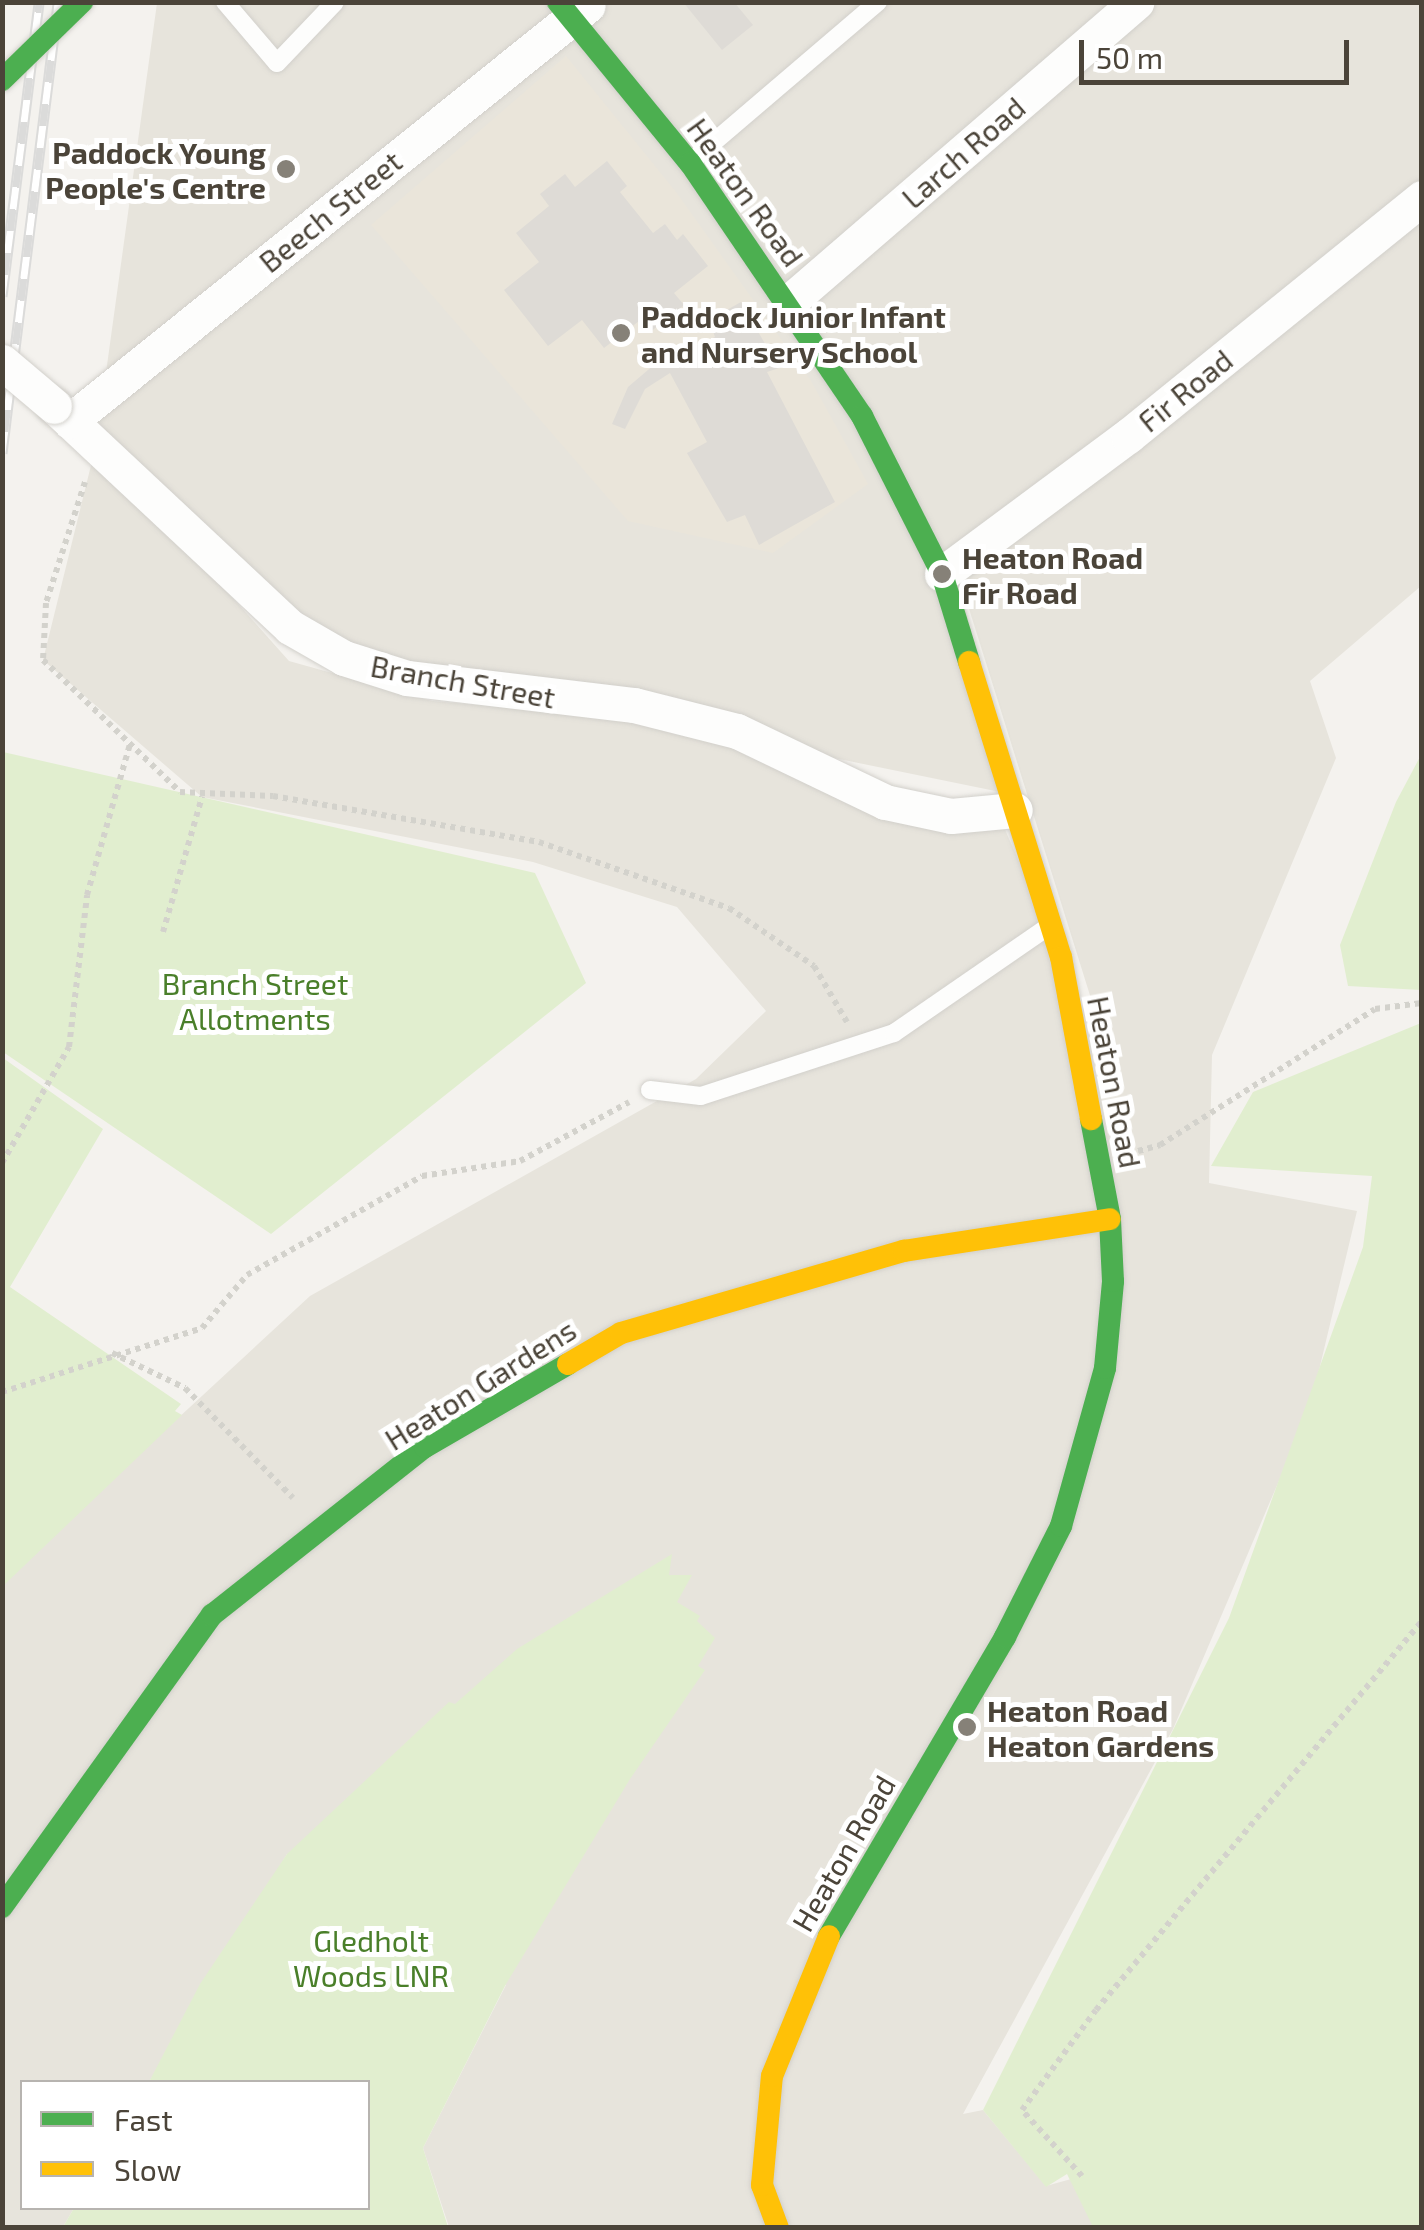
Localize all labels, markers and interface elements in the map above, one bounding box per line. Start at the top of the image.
scale bar [1084,20,1354,82]
text: 50 m [1096,39,1163,75]
street label: Larch Road [894,89,1032,215]
street label: Heaton Road [680,111,812,273]
place label: Paddock Young People's Centre [45,134,266,204]
street label: Beech Street [251,143,409,279]
marker: Paddock Young People's Centre [275,158,297,180]
place label: Paddock Junior Infant and Nursery School [641,298,947,368]
marker: Paddock Junior Infant and Nursery School [610,322,632,344]
street label: Fir Road [1130,341,1240,439]
place label: Heaton Road Fir Road [962,539,1143,610]
marker: Heaton Road Fir Road [931,563,953,585]
street label: Branch Street [368,647,558,715]
park label: Branch Street Allotments [162,965,348,1036]
street label: Heaton Road [1081,993,1149,1171]
street label: Heaton Gardens [378,1311,582,1457]
place label: Heaton Road Heaton Gardens [987,1692,1214,1762]
marker: Heaton Road Heaton Gardens [956,1716,978,1738]
street label: Heaton Road [784,1769,902,1937]
park label: Gledholt Woods LNR [293,1922,449,1992]
legend [20,2080,370,2210]
text: Fast [114,2101,173,2137]
text: Slow [114,2151,181,2187]

